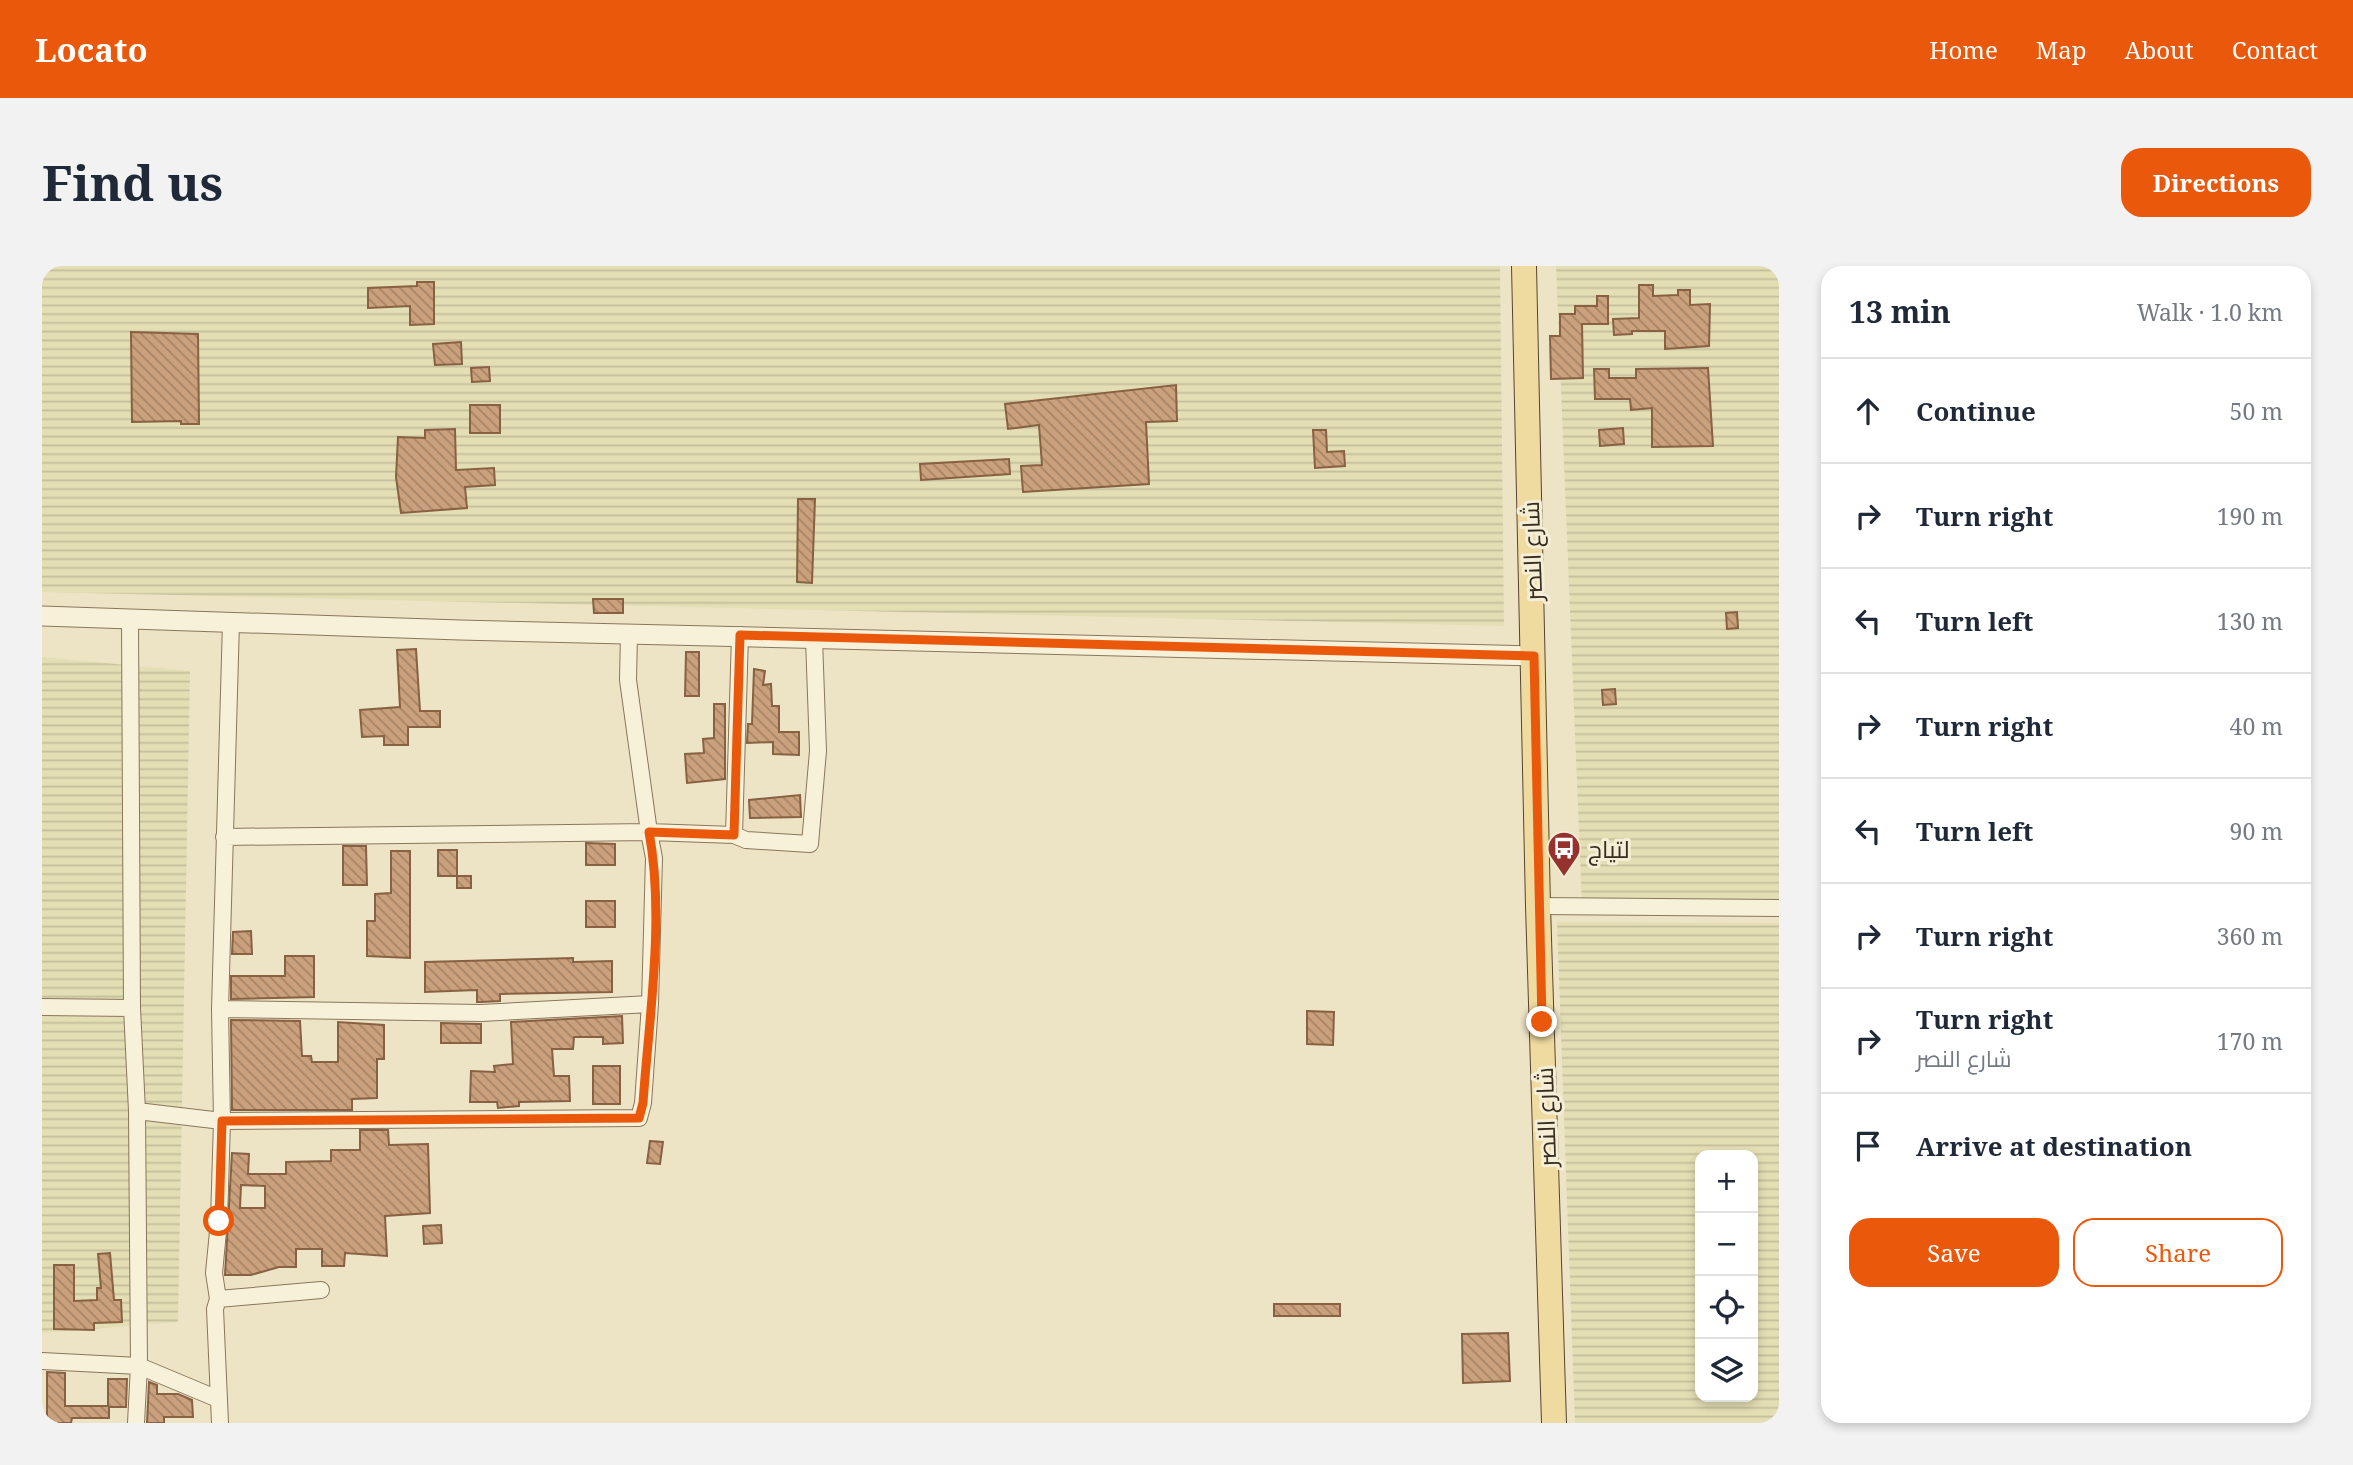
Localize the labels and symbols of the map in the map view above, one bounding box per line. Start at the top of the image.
street label: شارع النصر [1513,501,1550,603]
bus stop icon: لتياج [1545,829,1583,878]
place label: لتياج [1588,832,1630,866]
route end [1526,1006,1557,1037]
street label: شارع النصر [1527,1067,1564,1169]
route start [203,1205,234,1236]

